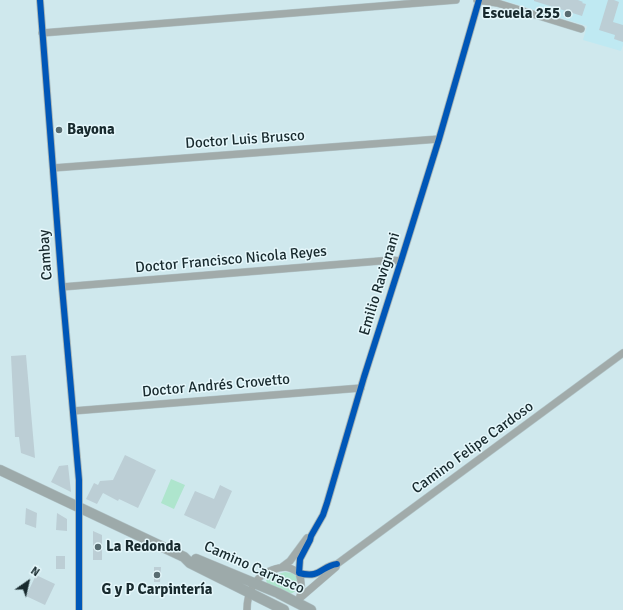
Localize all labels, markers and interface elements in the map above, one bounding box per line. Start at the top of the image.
place label: Escuela 255 [482,5,560,23]
marker: Escuela 255 [563,9,573,19]
place label: Bayona [67,121,115,139]
marker: Bayona [54,125,64,135]
street label: Doctor Luis Brusco [185,127,305,153]
street label: Cambay [35,229,57,281]
street label: Emilio Ravignani [356,230,404,338]
street label: Doctor Francisco Nicola Reyes [134,243,328,277]
street label: Doctor Andrés Crovetto [141,371,291,401]
street label: Camino Felipe Cardoso [409,398,537,498]
place label: La Redonda [106,538,181,556]
street label: Camino Carrasco [201,538,307,598]
marker: La Redonda [93,542,103,552]
north arrow [8,562,48,602]
text: N [28,564,42,579]
marker: G y P Carpintería [152,570,162,580]
place label: G y P Carpintería [102,581,212,599]

